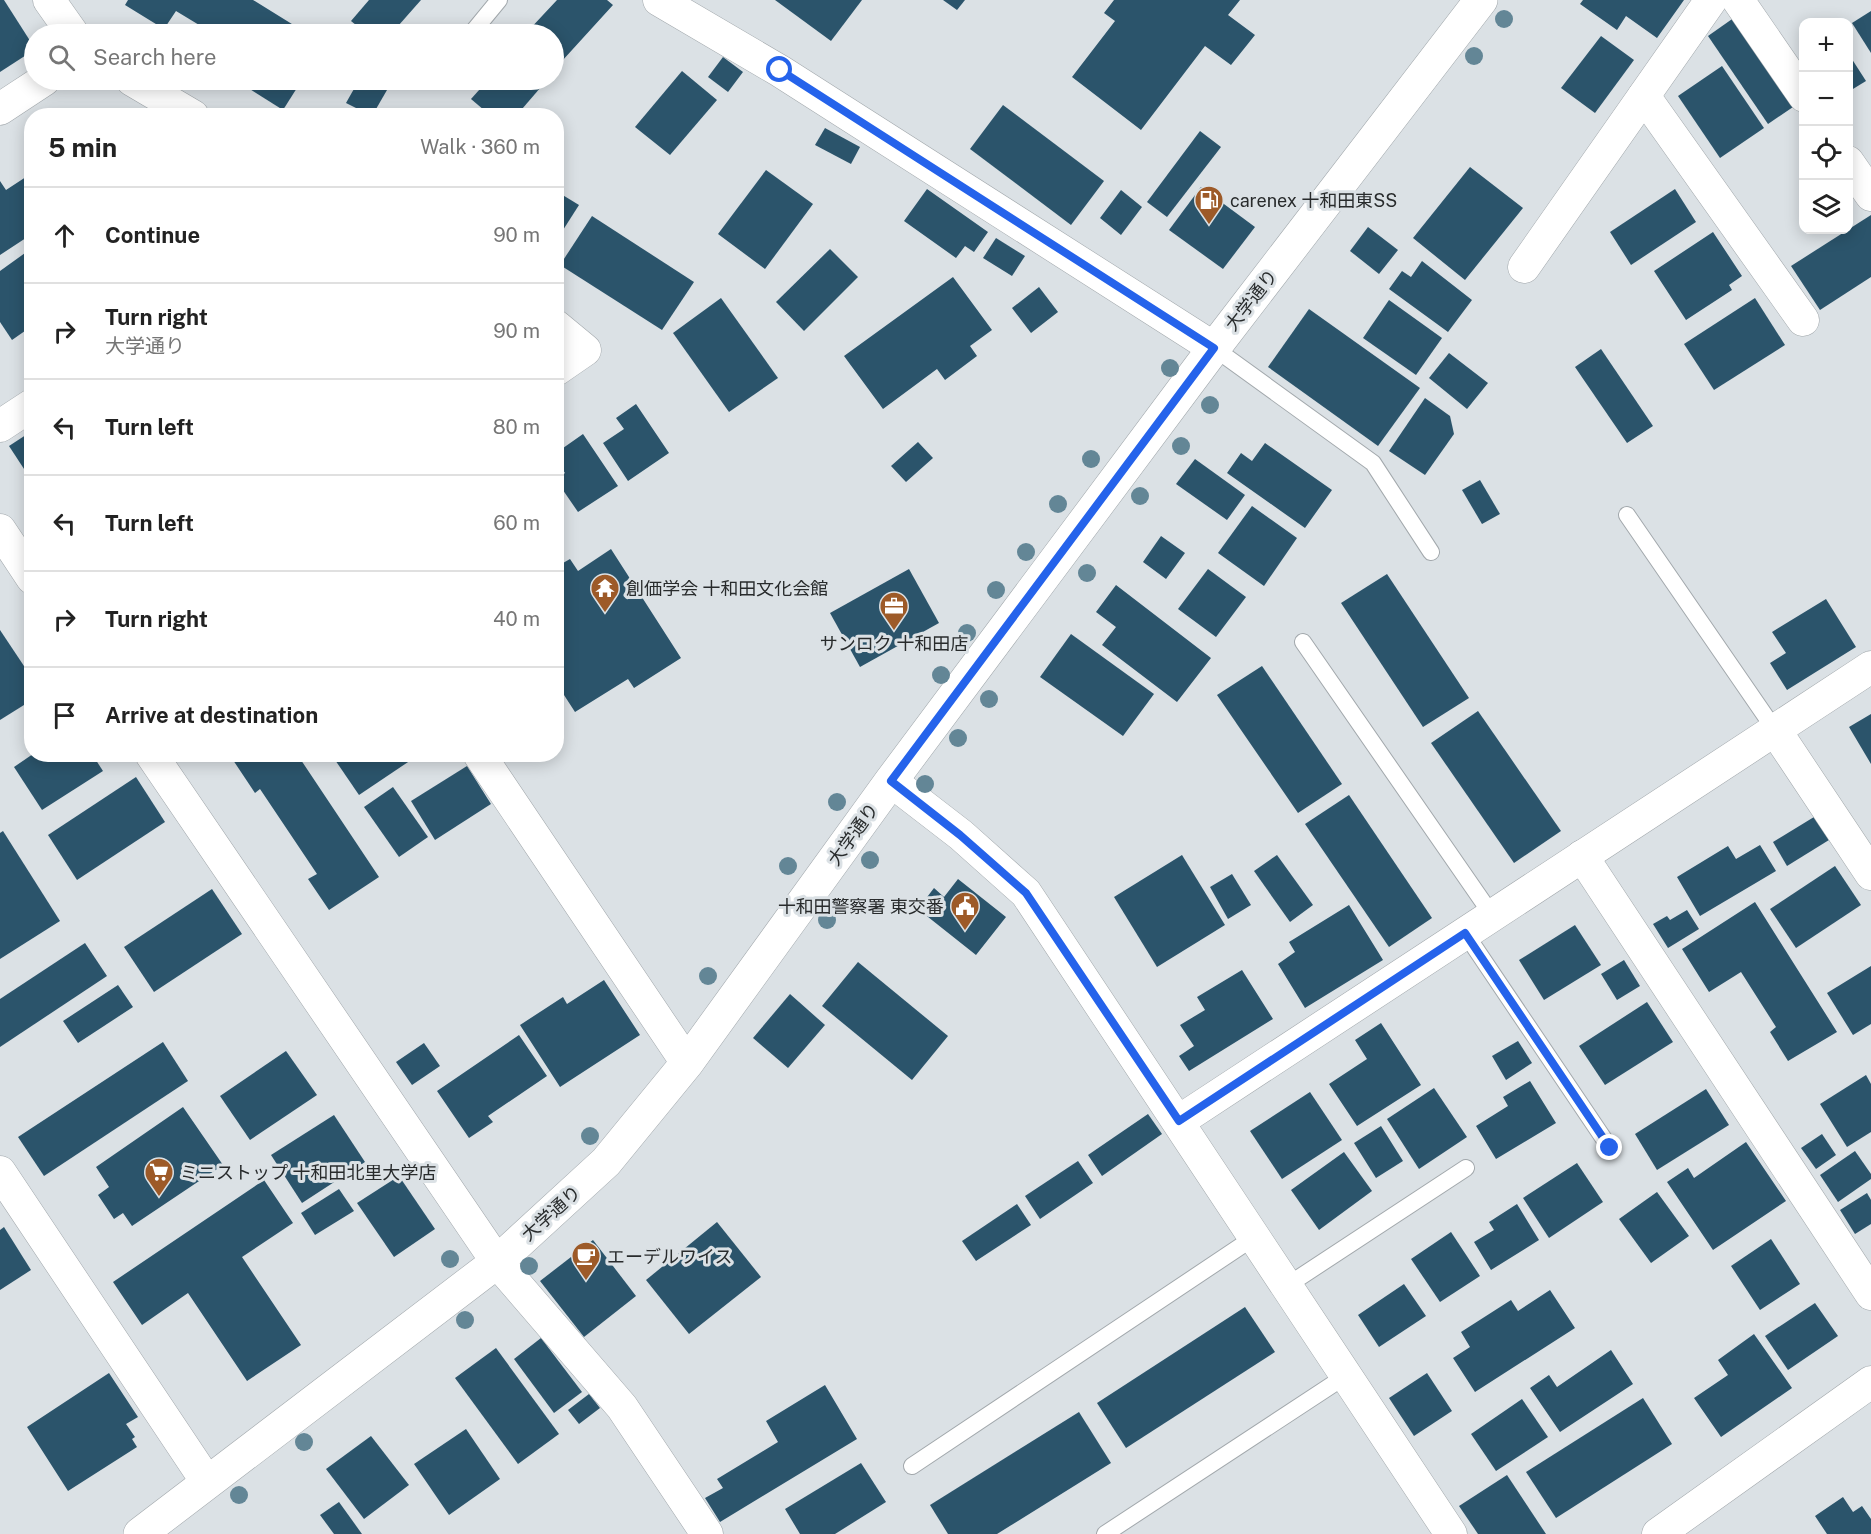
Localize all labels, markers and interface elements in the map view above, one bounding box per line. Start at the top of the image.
map controls [1799,18,1853,234]
button: + [1799,18,1853,72]
search box [24,24,564,90]
icon: search [45,41,78,74]
text: Search here [93,44,217,70]
route start [766,56,792,82]
button: − [1799,72,1853,126]
button: locate [1799,126,1853,180]
text: 5 min [48,132,117,163]
text: Walk · 360 m [420,135,540,159]
button: layers [1799,180,1853,234]
fuel station icon: carenex 十和田東SS [1193,184,1225,226]
place label: carenex 十和田東SS [1230,190,1397,211]
icon: ahead [48,219,81,252]
text: Continue [105,222,200,248]
text: 90 m [493,223,540,247]
street label: 大学通り [1221,265,1281,335]
text: Turn right [105,304,208,330]
icon: right [48,315,81,348]
text: 90 m [493,319,540,343]
text: 大学通り [105,334,185,358]
icon: left [48,411,81,444]
text: Turn left [105,414,194,440]
text: 80 m [493,415,540,439]
icon: left [48,507,81,540]
text: Turn left [105,510,194,536]
text: 60 m [493,511,540,535]
temple icon: 創価学会 十和田文化会館 [589,572,621,614]
place label: 創価学会 十和田文化会館 [626,578,828,599]
office icon: サンロク 十和田店 [878,590,910,632]
icon: right [48,603,81,636]
text: Turn right [105,606,208,632]
text: 40 m [493,607,540,631]
place label: サンロク 十和田店 [820,633,968,654]
icon: arrive [48,699,81,732]
text: Arrive at destination [105,702,318,728]
street label: 大学通り [823,799,883,869]
public building icon: 十和田警察署 東交番 [949,890,981,932]
place label: 十和田警察署 東交番 [778,896,944,917]
route end [1596,1134,1622,1160]
supermarket icon: ミニストップ 十和田北里大学店 [143,1156,175,1198]
place label: ミニストップ 十和田北里大学店 [180,1162,436,1183]
street label: 大学通り [517,1181,585,1245]
cafe icon: エーデルワイス [570,1240,602,1282]
place label: エーデルワイス [607,1246,732,1267]

